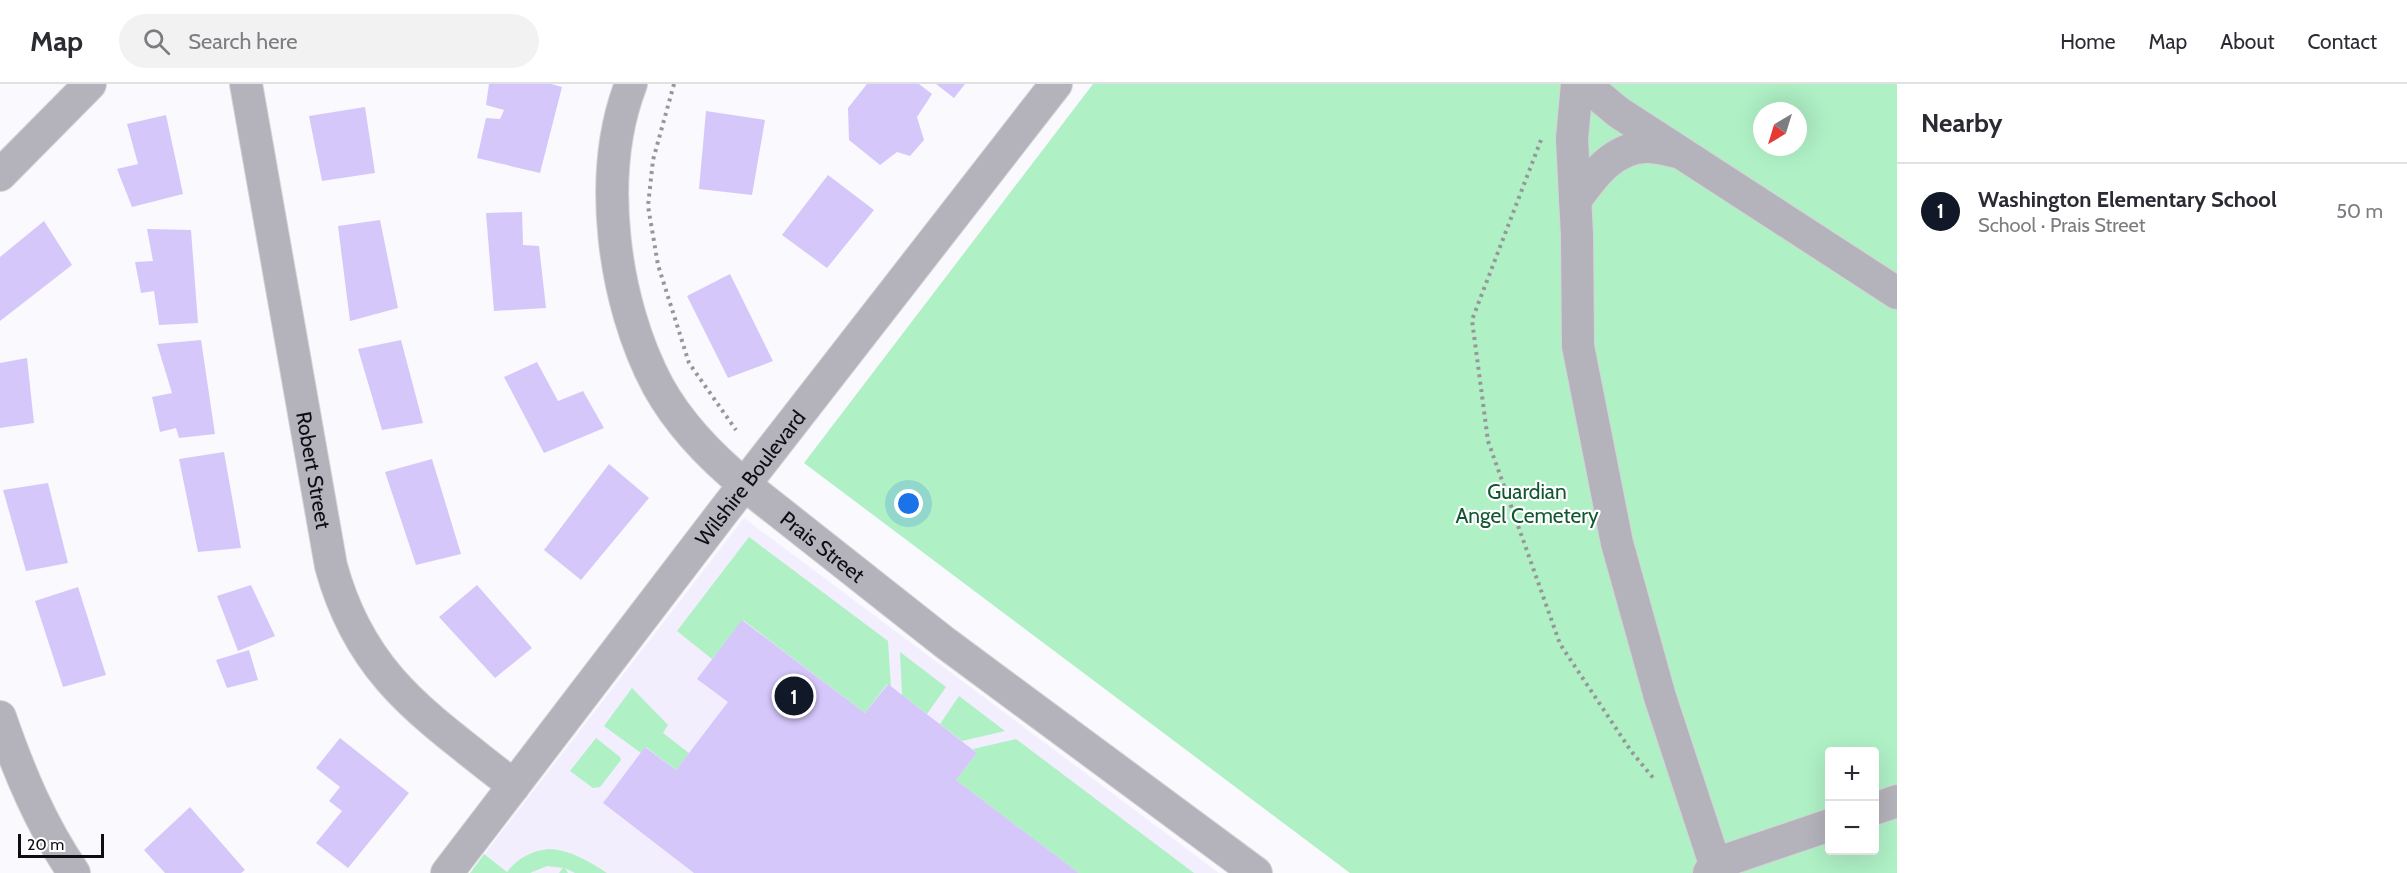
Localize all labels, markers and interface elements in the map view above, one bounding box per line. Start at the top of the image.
search box [119,14,539,68]
text: Map [30,24,83,58]
icon: search [140,25,173,58]
text: Search here [188,28,297,55]
text: Home [2060,29,2116,54]
text: Map [2149,29,2187,54]
text: About [2220,29,2274,54]
text: Contact [2307,29,2377,54]
north arrow [1753,102,1807,156]
text: Nearby [1921,107,2002,139]
text: Washington Elementary School [1978,186,2277,213]
text: 1 [1937,199,1944,223]
text: 50 m [2336,199,2383,223]
text: School · Prais Street [1978,213,2146,237]
street label: Wilshire Boulevard [690,405,810,550]
street label: Robert Street [291,409,337,531]
park label: Guardian Angel Cemetery [1455,479,1599,528]
your location [894,489,923,518]
street label: Prais Street [776,505,870,587]
pin: 1 [774,674,814,718]
map controls [1825,747,1879,855]
button: + [1825,747,1879,801]
button: − [1825,801,1879,855]
scale bar [18,831,104,858]
text: 20 m [27,835,64,854]

